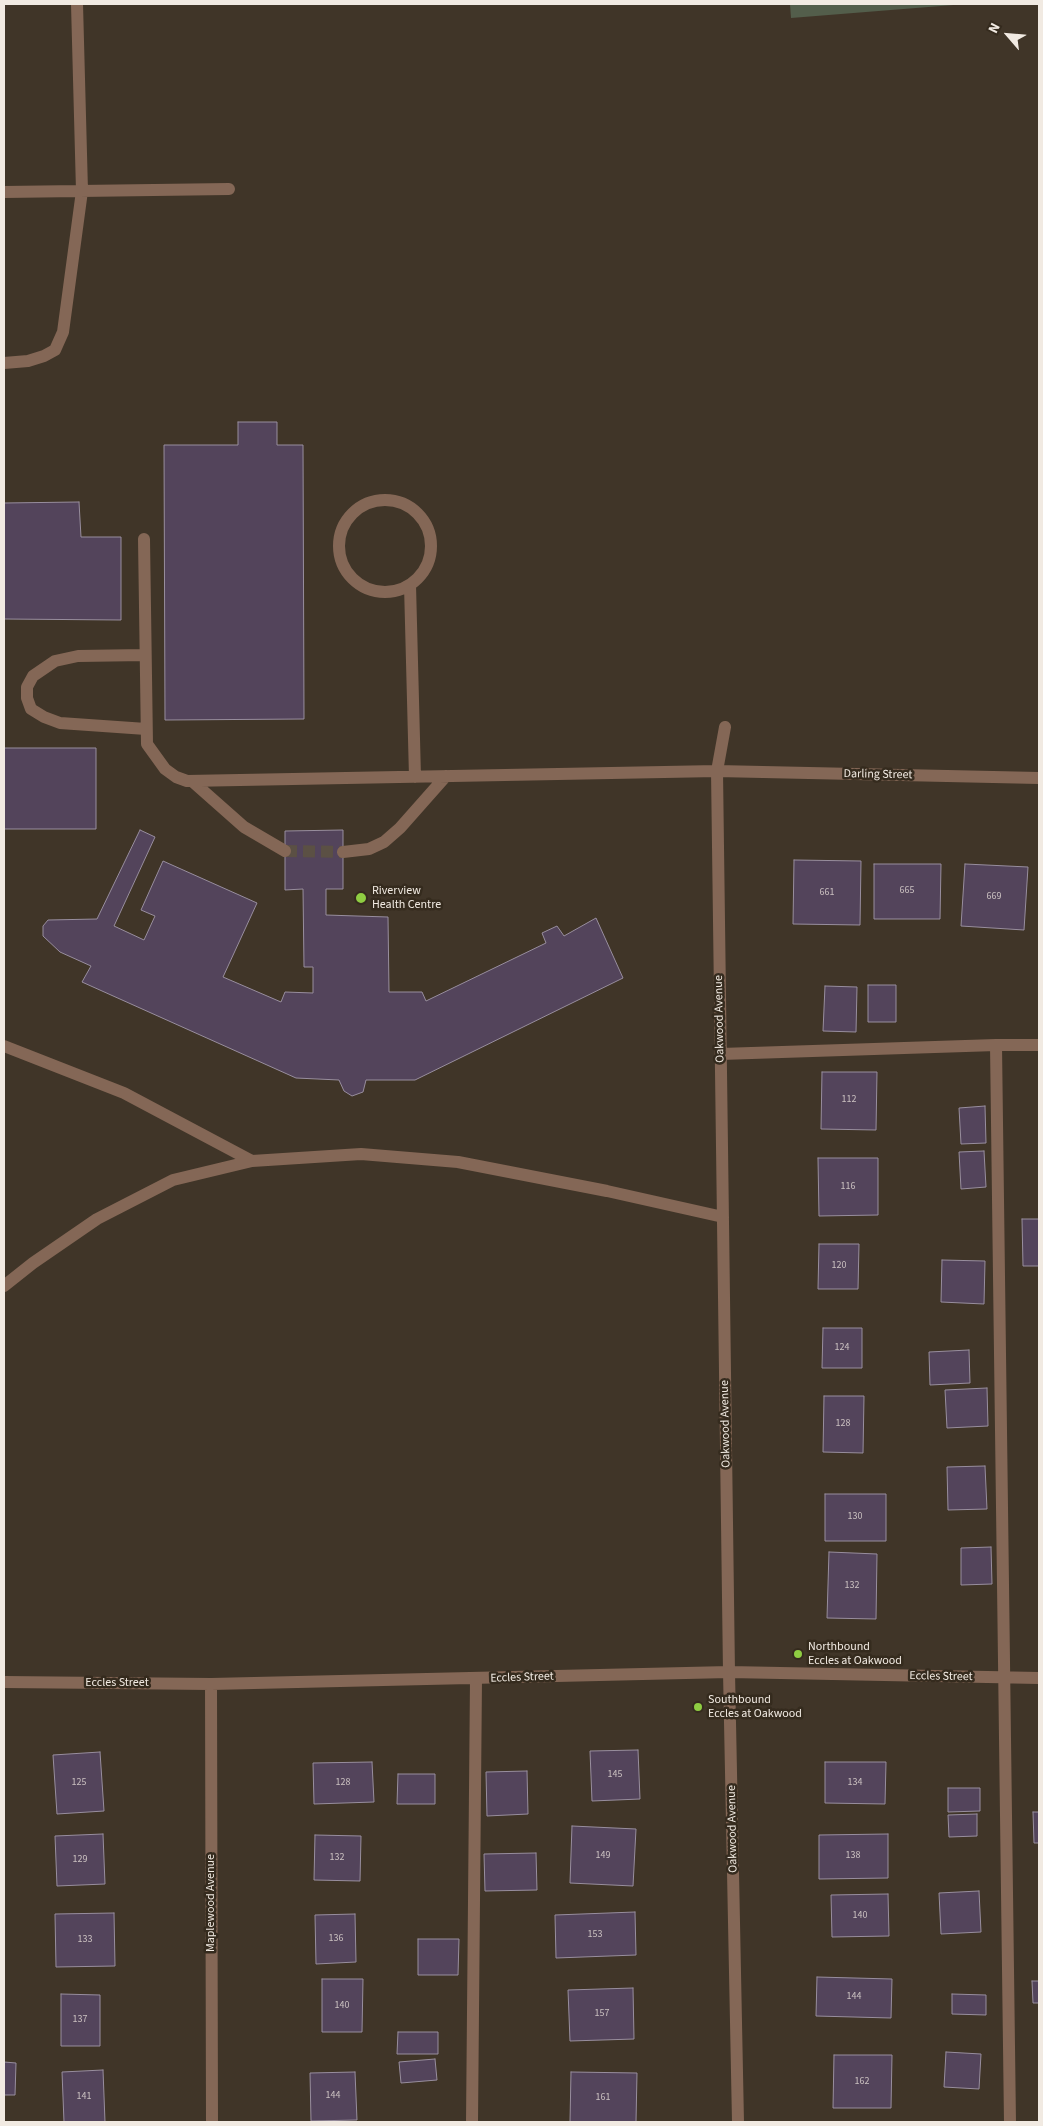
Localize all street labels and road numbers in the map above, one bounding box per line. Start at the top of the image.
street label: Darling Street [844,767,912,783]
street label: Oakwood Avenue [712,975,728,1063]
street label: Oakwood Avenue [718,1380,734,1468]
street label: Eccles Street [909,1669,973,1685]
street label: Eccles Street [490,1670,554,1686]
street label: Eccles Street [85,1676,149,1690]
street label: Oakwood Avenue [725,1785,741,1873]
street label: Maplewood Avenue [204,1854,218,1952]

